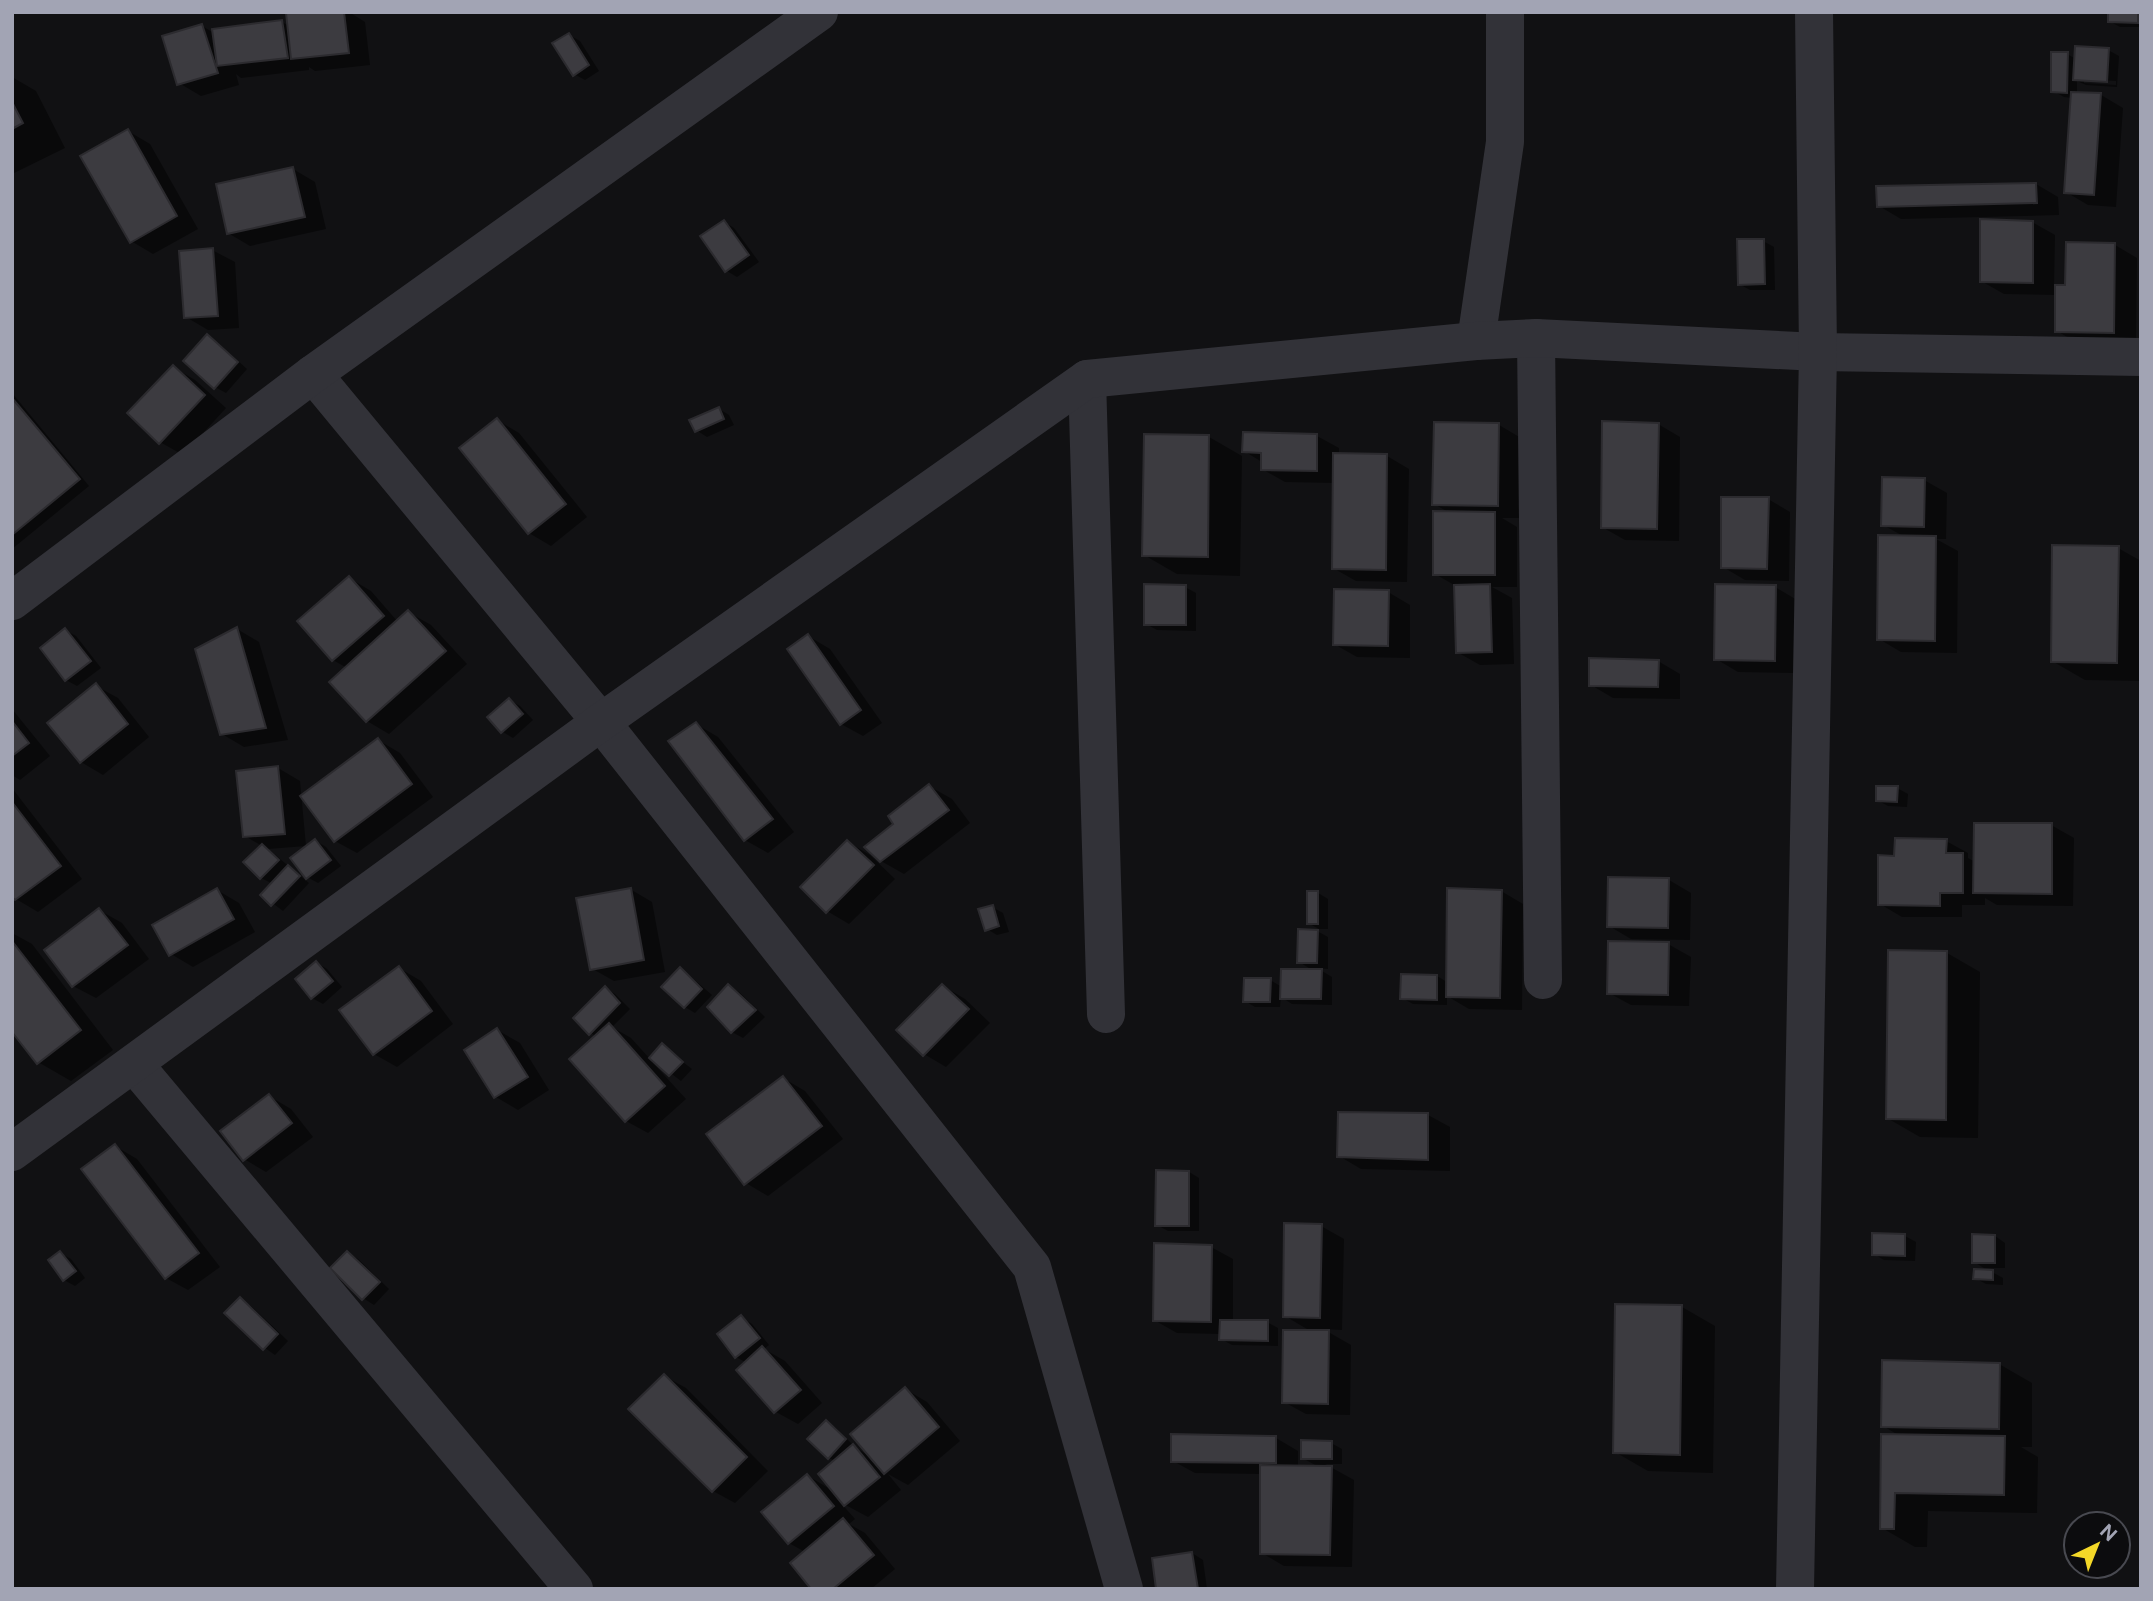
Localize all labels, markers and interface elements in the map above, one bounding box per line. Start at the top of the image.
north arrow [2062,1510,2132,1580]
text: N [2096,1519,2122,1546]

